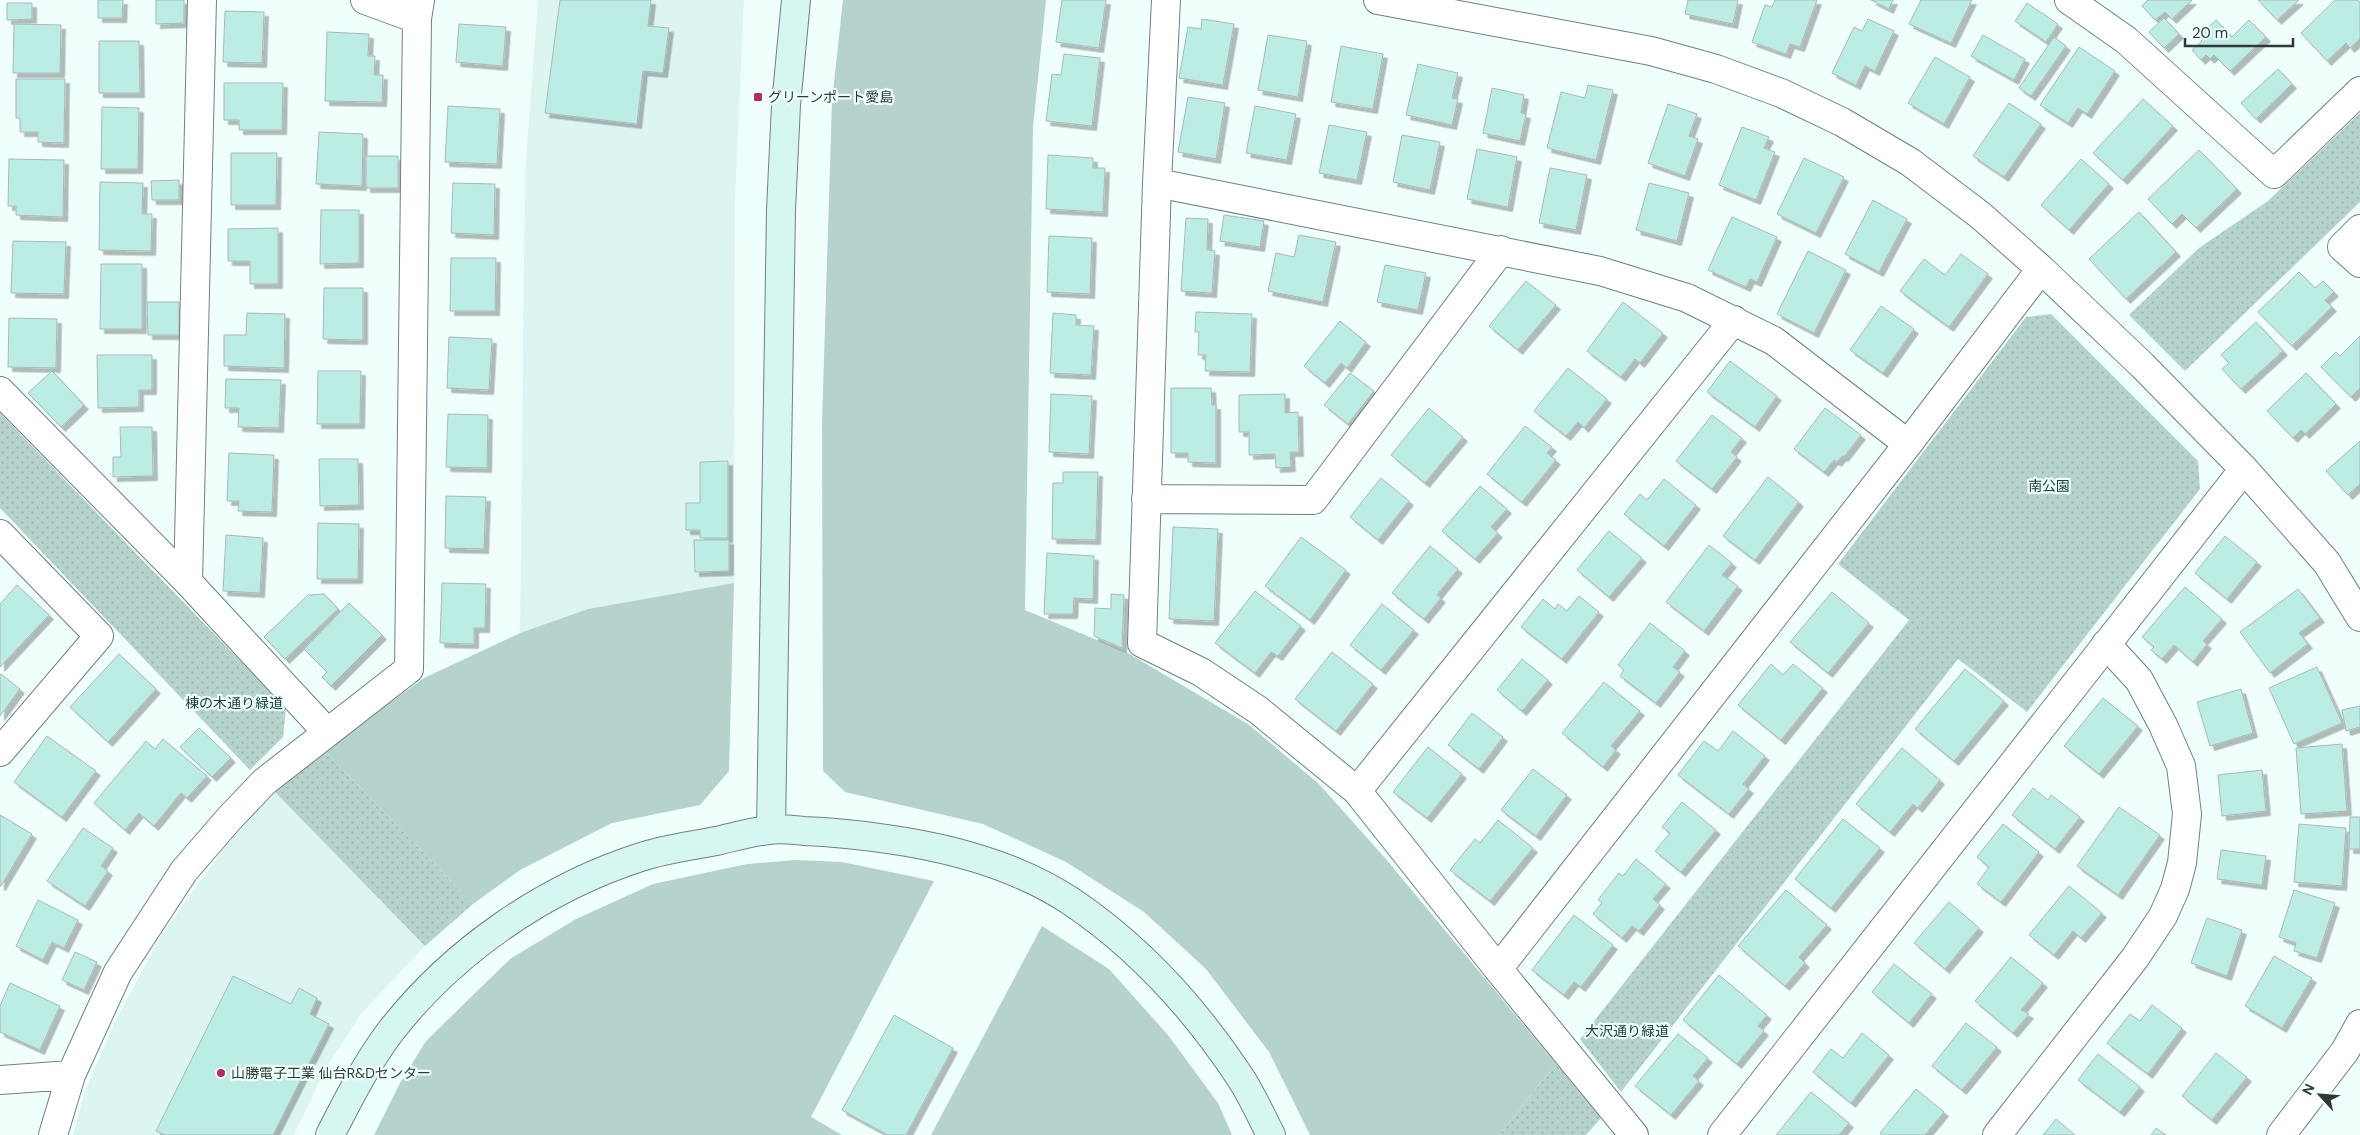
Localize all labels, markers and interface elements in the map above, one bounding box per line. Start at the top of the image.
scale bar [2185,15,2292,47]
text: 20 m [2192,23,2228,43]
place label: グリーンポート愛島 [768,88,893,106]
marker: グリーンポート愛島 [752,91,764,103]
park label: 南公園 [2028,477,2070,495]
park label: 棟の木通り緑道 [185,694,283,712]
park label: 大沢通り緑道 [1585,1022,1669,1040]
place label: 山勝電子工業 仙台R&Dセンター [231,1064,431,1082]
marker: 山勝電子工業 仙台R&Dセンター [215,1067,227,1079]
north arrow [2295,1070,2345,1120]
text: N [2298,1081,2319,1098]

